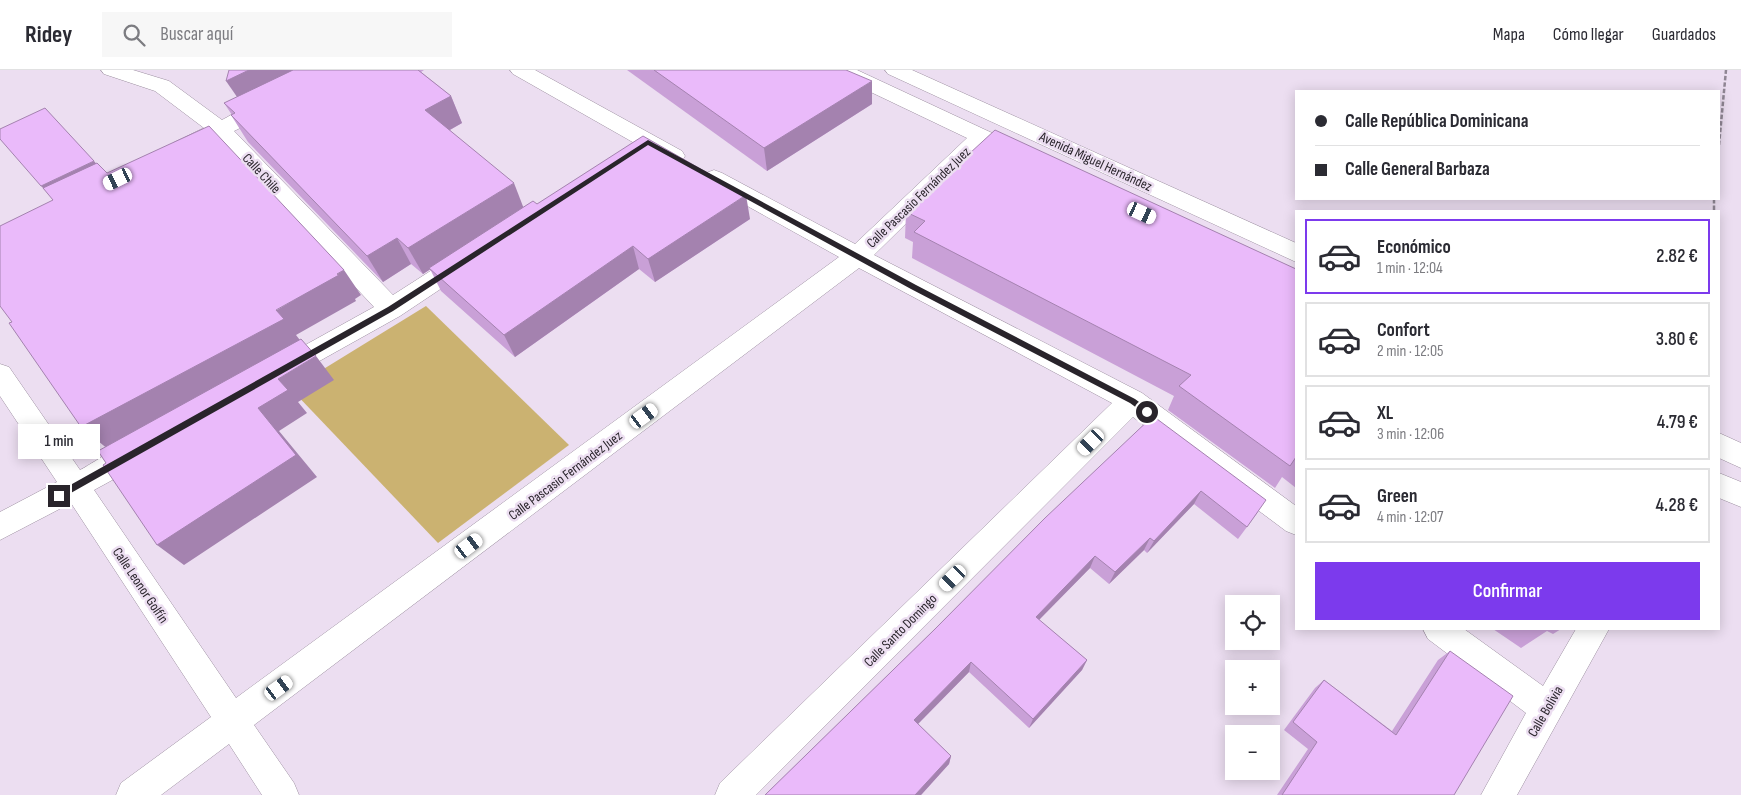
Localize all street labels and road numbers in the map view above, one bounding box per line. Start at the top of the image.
street label: Avenida Miguel Hernández [1036,127,1155,195]
street label: Calle Pascasio Fernández Juez [863,143,974,251]
street label: Calle Chile [239,150,284,197]
street label: Calle Pascasio Fernández Juez [505,427,625,524]
street label: Calle Leonor Golfín [109,544,172,626]
street label: Calle Santo Domingo [860,590,941,670]
street label: Calle Bolivia [1524,683,1567,740]

